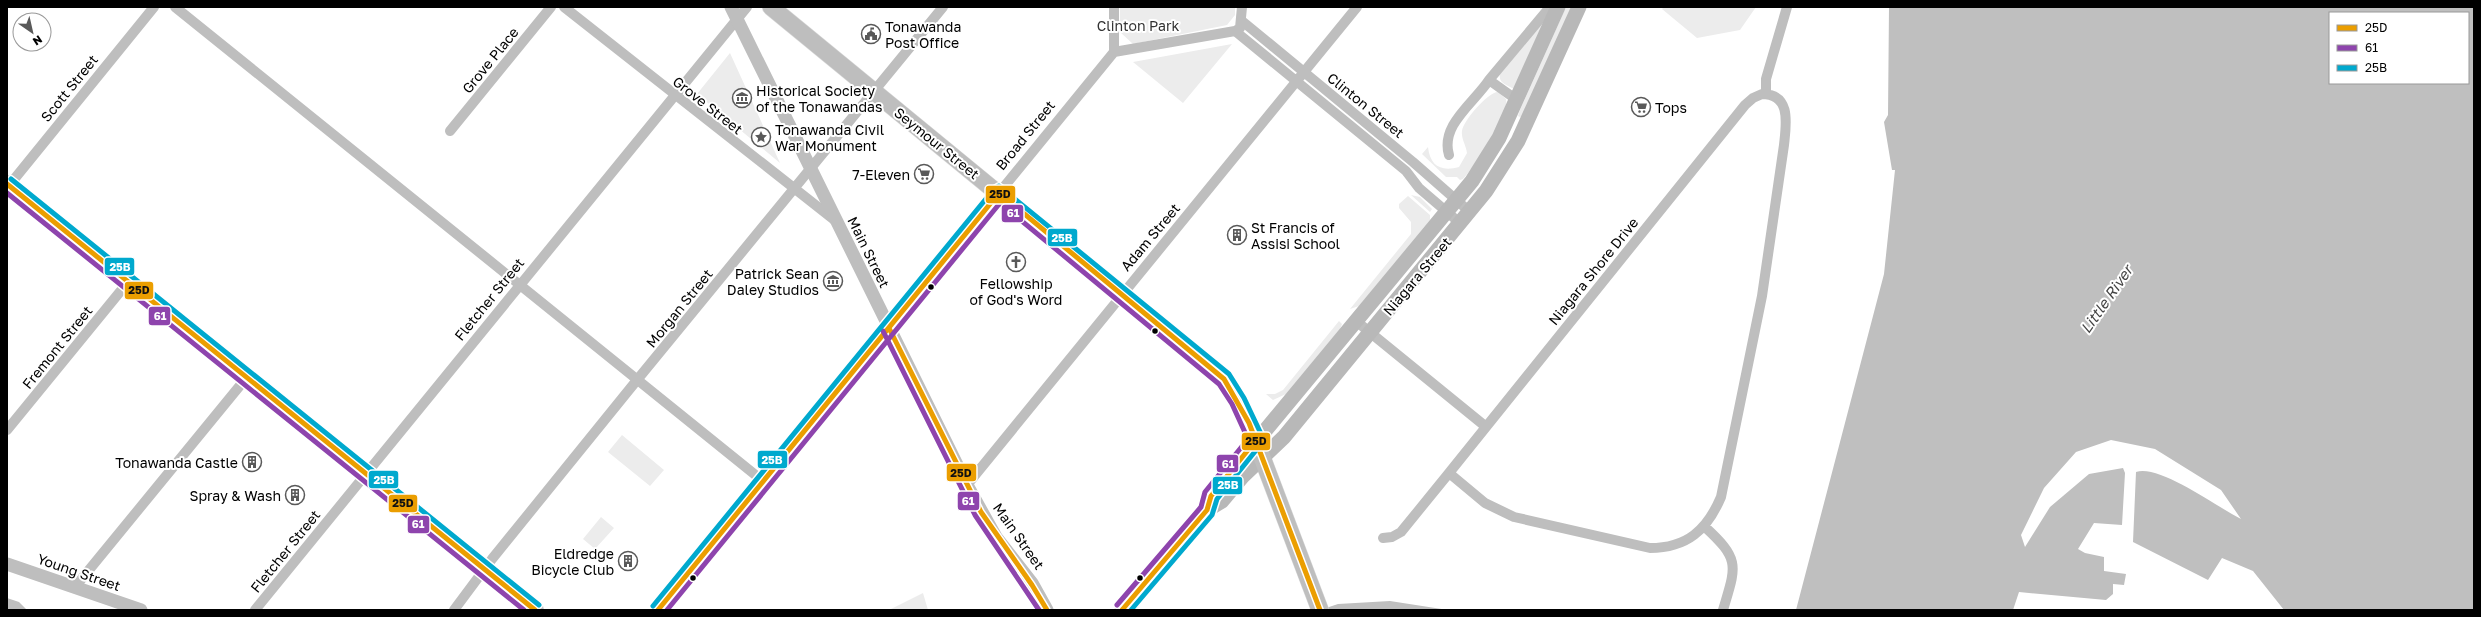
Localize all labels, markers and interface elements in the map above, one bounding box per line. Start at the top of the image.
north arrow [12,12,52,52]
legend [2329,12,2469,84]
park label: Clinton Park [1097,17,1179,34]
place label: Tonawanda Post Office [885,18,961,51]
text: 25D [2365,20,2387,35]
public building icon: Tonawanda Post Office [860,23,882,45]
street label: Grove Place [458,24,522,96]
text: N [31,33,45,48]
text: 61 [2365,40,2378,55]
street label: Scott Street [37,51,101,125]
text: 25B [2365,60,2387,75]
street label: Clinton Street [1324,69,1408,141]
street label: Grove Street [670,72,746,138]
place label: Historical Society of the Tonawandas [756,82,882,115]
museum icon: Historical Society of the Tonawandas [731,87,753,109]
supermarket icon: Tops [1630,96,1652,118]
street label: Broad Street [992,97,1058,173]
place label: Tops [1655,99,1687,116]
street label: Seymour Street [891,104,983,182]
place label: Tonawanda Civil War Monument [775,121,884,154]
place icon: Tonawanda Civil War Monument [750,126,772,148]
supermarket icon: 7-Eleven [913,163,935,185]
place label: 7-Eleven [852,166,910,183]
line badge: 25D [985,185,1016,204]
text: 25D [989,187,1011,200]
street label: Adam Street [1117,200,1183,274]
line badge: 61 [1001,204,1024,223]
text: 61 [1007,206,1020,219]
street label: Main Street [844,214,894,290]
street label: Niagara Shore Drive [1544,214,1642,328]
place label: St Francis of Assisi School [1251,219,1340,252]
building icon: St Francis of Assisi School [1226,224,1248,246]
line badge: 25B [1047,228,1078,247]
text: 25B [1051,231,1073,244]
street label: Niagara Street [1379,233,1455,319]
church icon: Fellowship of God's Word [1005,251,1027,273]
street label: Fletcher Street [451,254,527,344]
line badge: 25B [104,257,135,276]
text: 25B [109,260,131,273]
water label: Little River [2076,260,2137,336]
street label: Morgan Street [642,265,716,351]
place label: Patrick Sean Daley Studios [727,265,819,298]
museum icon: Patrick Sean Daley Studios [822,270,844,292]
place label: Fellowship of God's Word [970,275,1062,308]
line badge: 25D [124,281,154,300]
unlabelled marker [926,282,936,292]
text: 25D [128,283,150,296]
street label: Fremont Street [18,302,96,392]
line badge: 61 [148,306,171,326]
text: 61 [154,309,167,322]
unlabelled marker [1150,326,1160,336]
line badge: 25D [1241,432,1271,451]
text: 25D [1245,434,1267,447]
line badge: 25B [757,450,788,469]
building icon: Tonawanda Castle [241,451,263,473]
text: 25B [761,453,783,466]
place label: Tonawanda Castle [115,454,238,471]
line badge: 61 [1216,454,1239,473]
text: 61 [1222,457,1235,470]
line badge: 25D [946,463,977,482]
text: 25D [950,466,972,479]
line badge: 25B [368,470,399,489]
text: 25B [373,473,395,486]
line badge: 25B [1212,476,1243,495]
text: 25B [1217,478,1239,491]
building icon: Spray & Wash [284,484,306,506]
place label: Spray & Wash [189,487,281,504]
line badge: 61 [957,491,980,511]
line badge: 25D [388,494,418,513]
text: 61 [962,494,975,507]
text: 25D [392,496,414,509]
street label: Main Street [990,499,1048,573]
street label: Fletcher Street [247,506,323,596]
line badge: 61 [407,515,430,534]
text: 61 [412,517,425,530]
place label: Eldredge Bicycle Club [531,545,614,578]
street label: Young Street [35,550,123,594]
building icon: Eldredge Bicycle Club [617,550,639,572]
unlabelled marker [688,573,698,583]
unlabelled marker [1135,573,1145,583]

